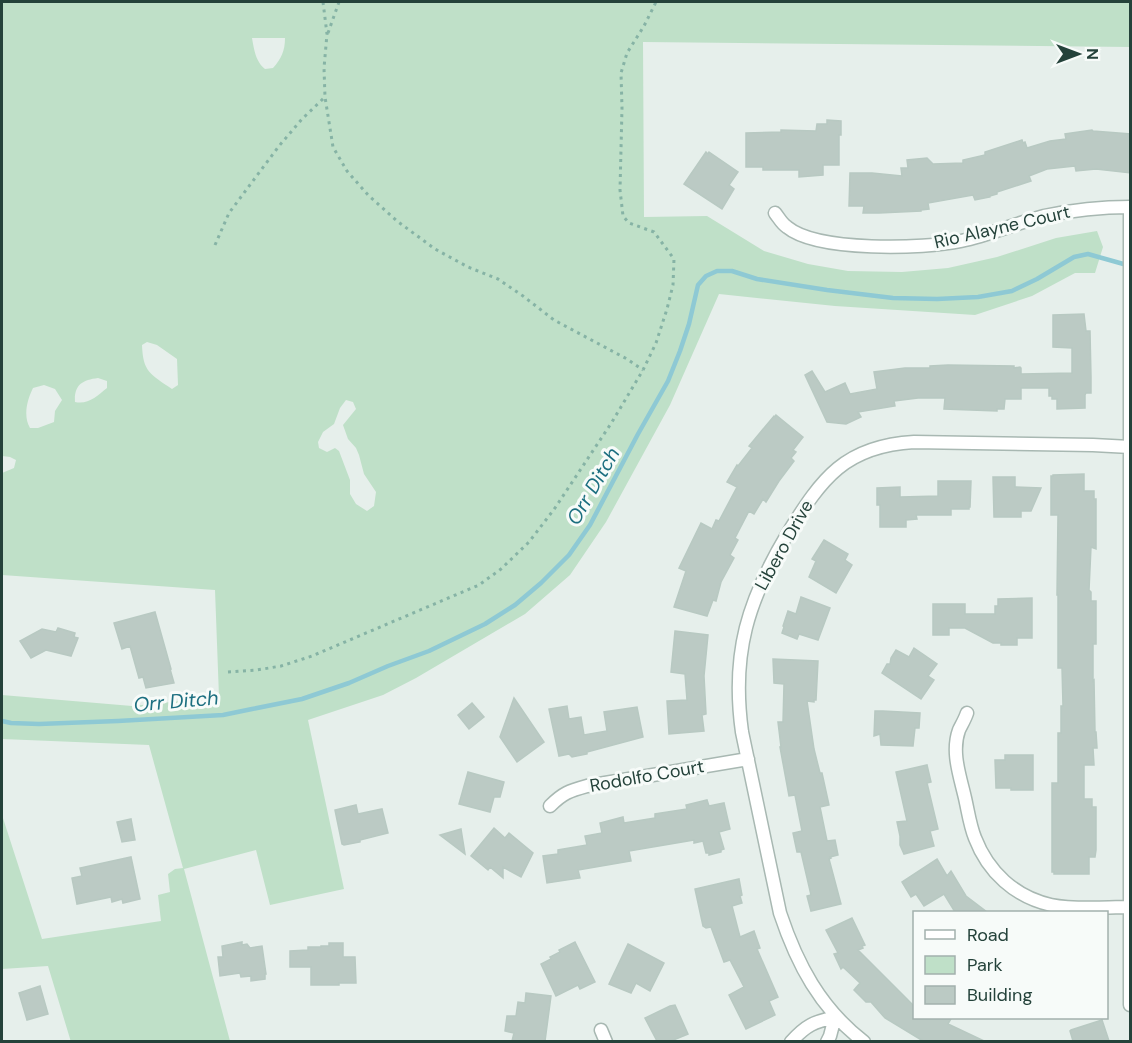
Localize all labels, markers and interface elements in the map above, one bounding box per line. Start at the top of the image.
north arrow [1048,24,1108,84]
text: N [1082,48,1103,60]
street label: Rio Alayne Court [932,200,1072,254]
water label: Orr Ditch [560,443,626,529]
street label: Libero Drive [749,496,819,594]
water label: Orr Ditch [132,684,220,718]
street label: Rodolfo Court [588,754,706,798]
legend [913,911,1108,1019]
text: Road [967,923,1009,947]
text: Park [967,953,1003,977]
text: Building [967,983,1032,1007]

